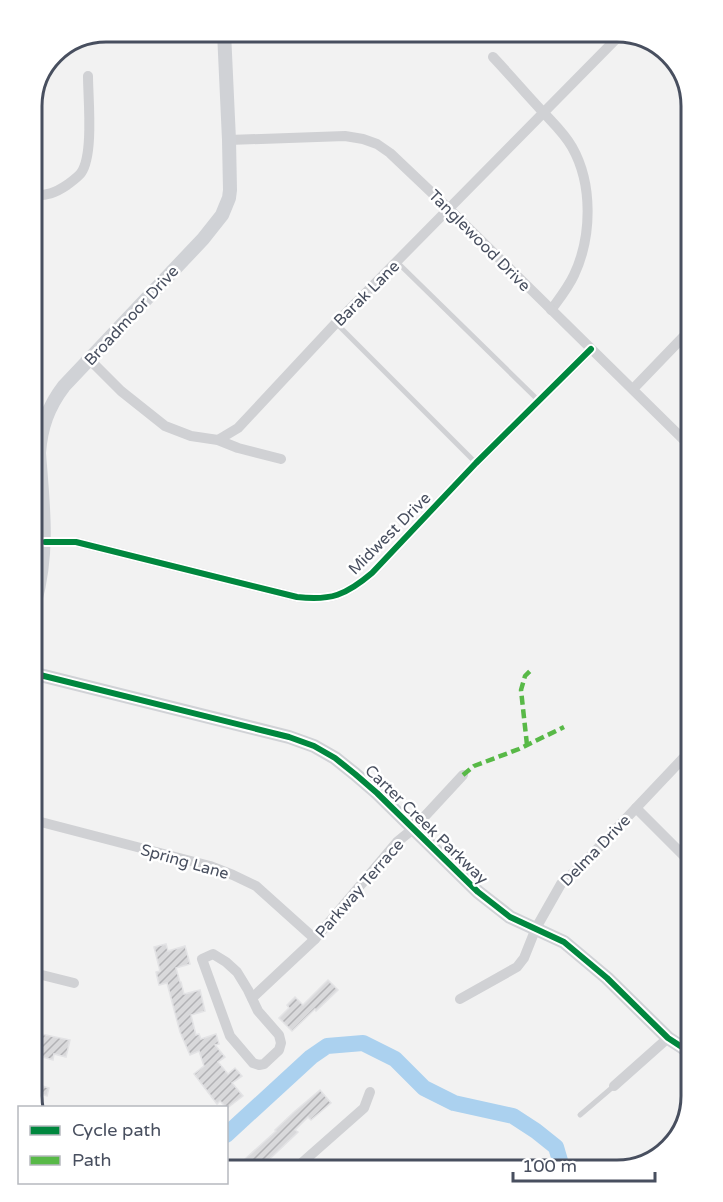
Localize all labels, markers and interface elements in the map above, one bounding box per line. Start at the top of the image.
street label: Tanglewood Drive [424,186,534,296]
street label: Barak Lane [330,257,404,331]
street label: Broadmoor Drive [80,261,183,370]
street label: Midwest Drive [344,488,435,579]
street label: Carter Creek Parkway [360,761,492,889]
street label: Delma Drive [557,811,635,891]
street label: Parkway Terrace [311,835,408,942]
street label: Spring Lane [138,840,231,884]
legend [18,1106,228,1184]
text: Cycle path [72,1119,161,1141]
scale bar [513,1145,656,1183]
text: Path [72,1149,111,1171]
text: 100 m [522,1155,577,1177]

